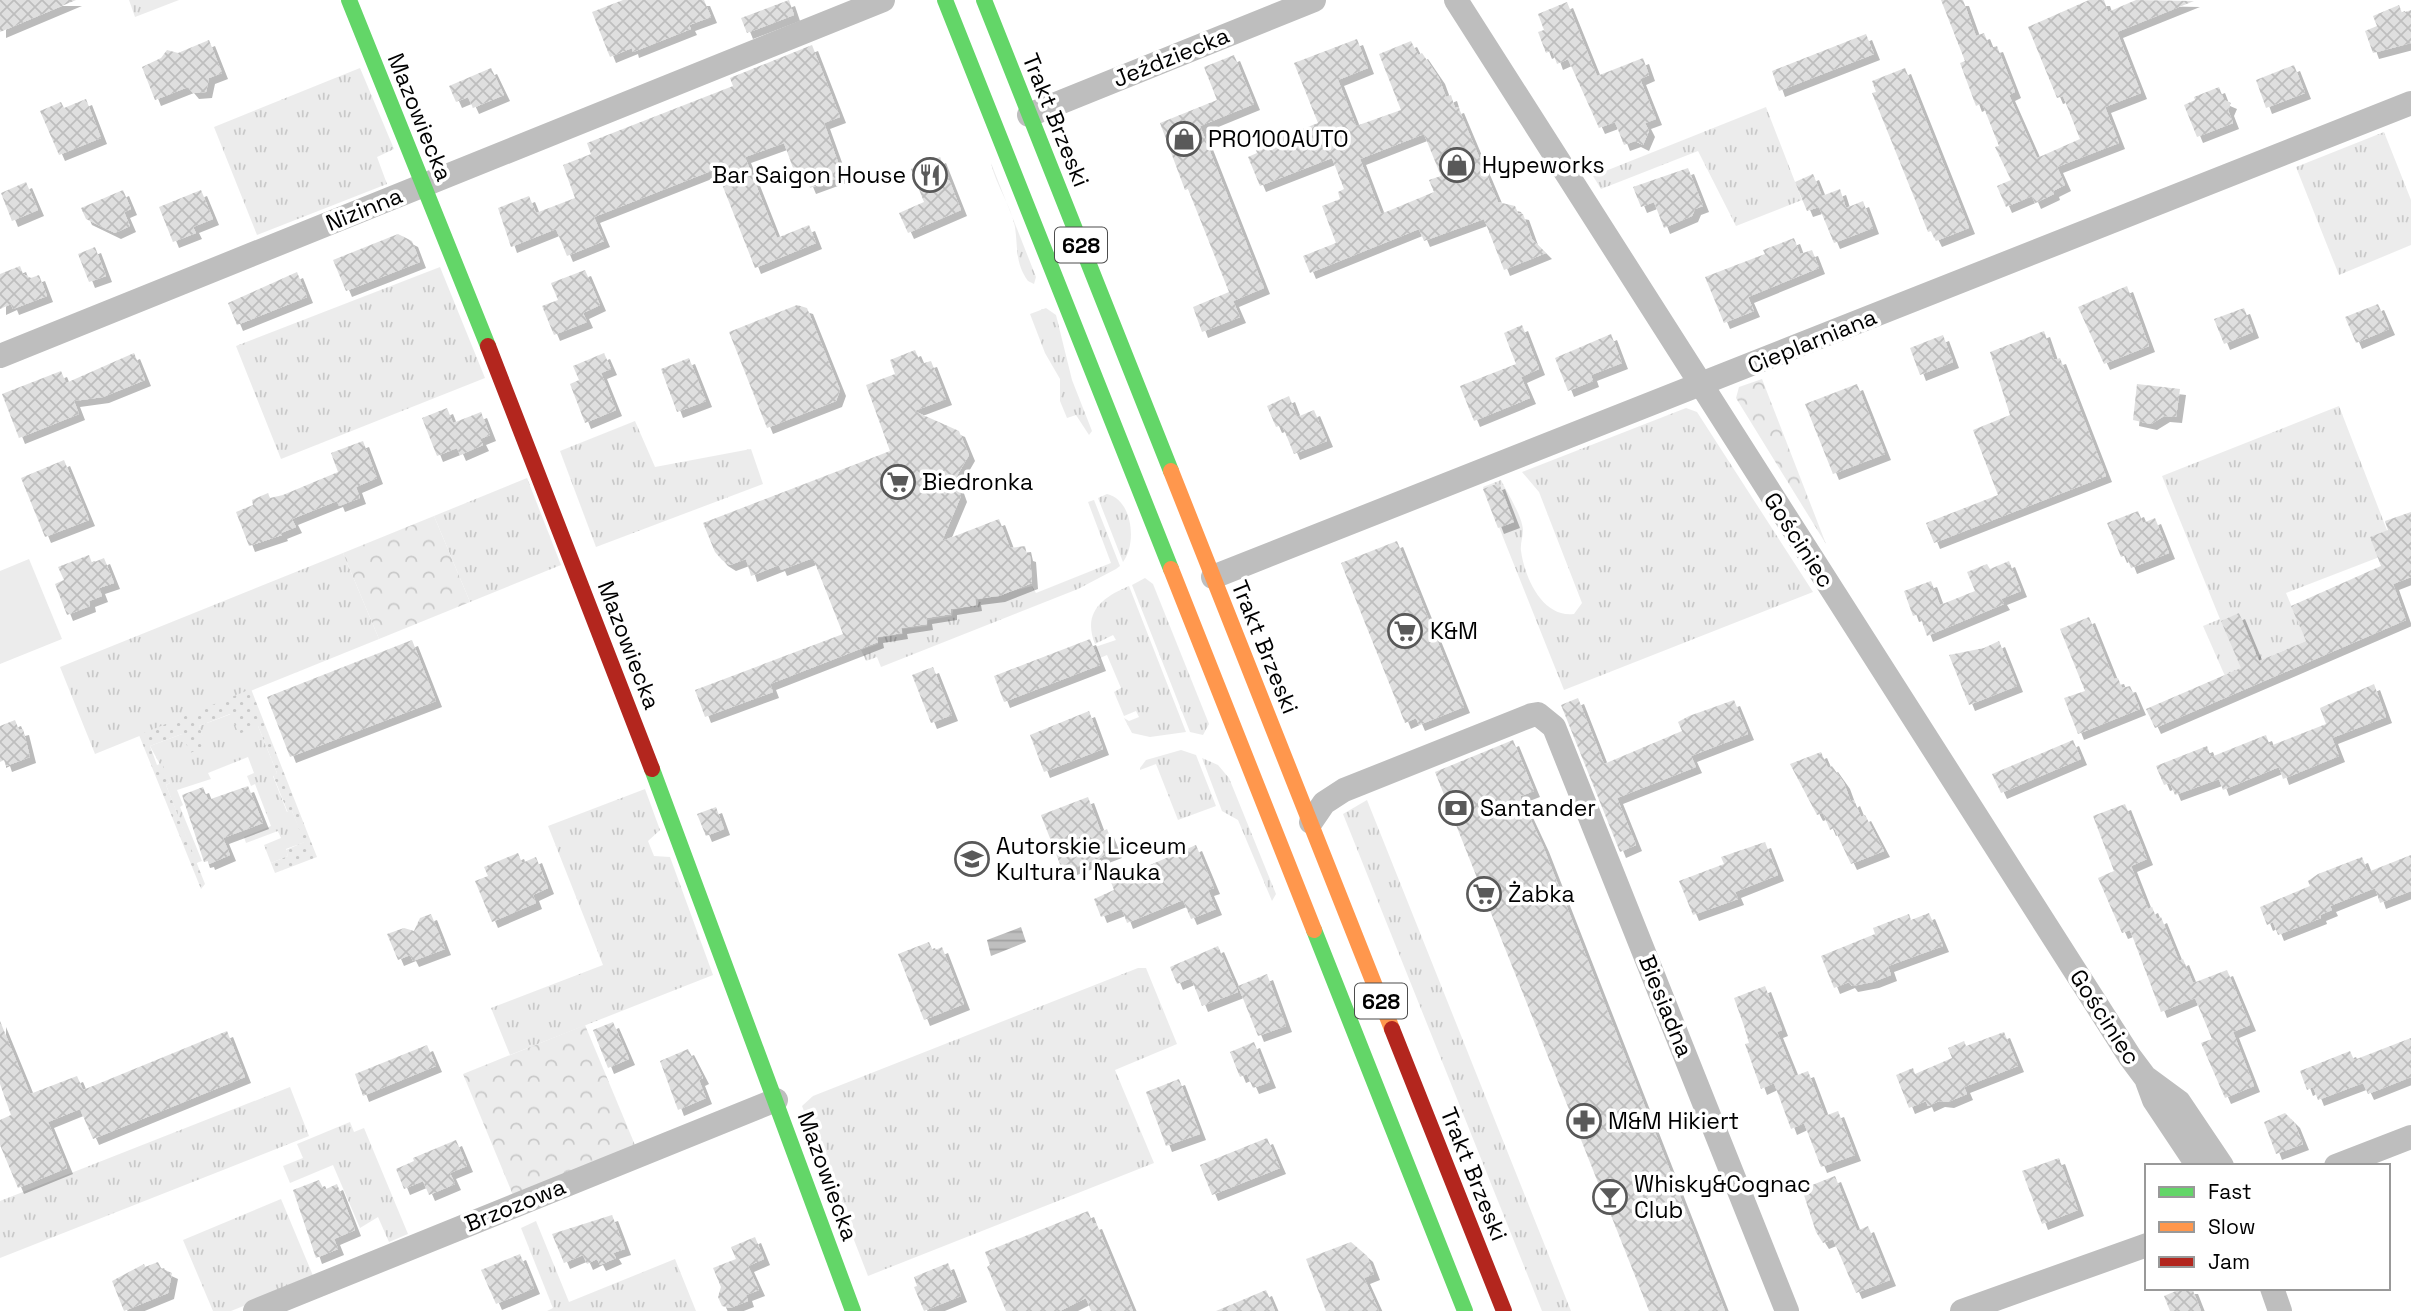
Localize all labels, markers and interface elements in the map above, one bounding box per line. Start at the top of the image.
street label: Jeździecka [1108,20,1234,94]
street label: Mazowiecka [381,49,459,185]
street label: Trakt Brzeski [1016,49,1096,191]
shop icon: PRO100AUTO [1165,120,1203,158]
place label: PRO100AUTO [1208,124,1349,154]
shop icon: Hypeworks [1438,146,1476,184]
place label: Hypeworks [1482,150,1605,180]
restaurant icon: Bar Saigon House [911,156,949,194]
place label: Bar Saigon House [712,160,906,190]
street label: Nizinna [321,180,407,238]
road number: 628 [1055,228,1107,262]
street label: Cieplarniana [1743,301,1881,381]
supermarket icon: Biedronka [879,463,917,501]
place label: Biedronka [922,467,1033,497]
street label: Gościniec [1757,487,1841,593]
street label: Mazowiecka [591,576,667,714]
street label: Trakt Brzeski [1225,576,1305,718]
supermarket icon: K&M [1386,612,1424,650]
place label: K&M [1430,616,1478,646]
bank icon: Santander [1437,789,1475,827]
place label: Santander [1480,793,1596,823]
place label: Autorskie Liceum Kultura i Nauka [996,831,1186,887]
school or university icon: Autorskie Liceum Kultura i Nauka [953,840,991,878]
supermarket icon: Żabka [1465,875,1503,913]
place label: Żabka [1508,879,1575,909]
street label: Biesiadna [1632,951,1700,1061]
street label: Gościniec [2063,964,2147,1070]
road number: 628 [1355,984,1407,1018]
pharmacy icon: M&M Hikiert [1565,1102,1603,1140]
street label: Trakt Brzeski [1434,1103,1514,1245]
place label: M&M Hikiert [1608,1106,1739,1136]
street label: Mazowiecka [791,1107,865,1245]
legend [2145,1164,2390,1290]
place label: Whisky&Cognac Club [1634,1169,1811,1225]
street label: Brzozowa [460,1171,570,1239]
bar icon: Whisky&Cognac Club [1591,1178,1629,1216]
text: Fast [2208,1178,2252,1205]
text: Slow [2208,1213,2256,1240]
text: Jam [2208,1248,2250,1275]

